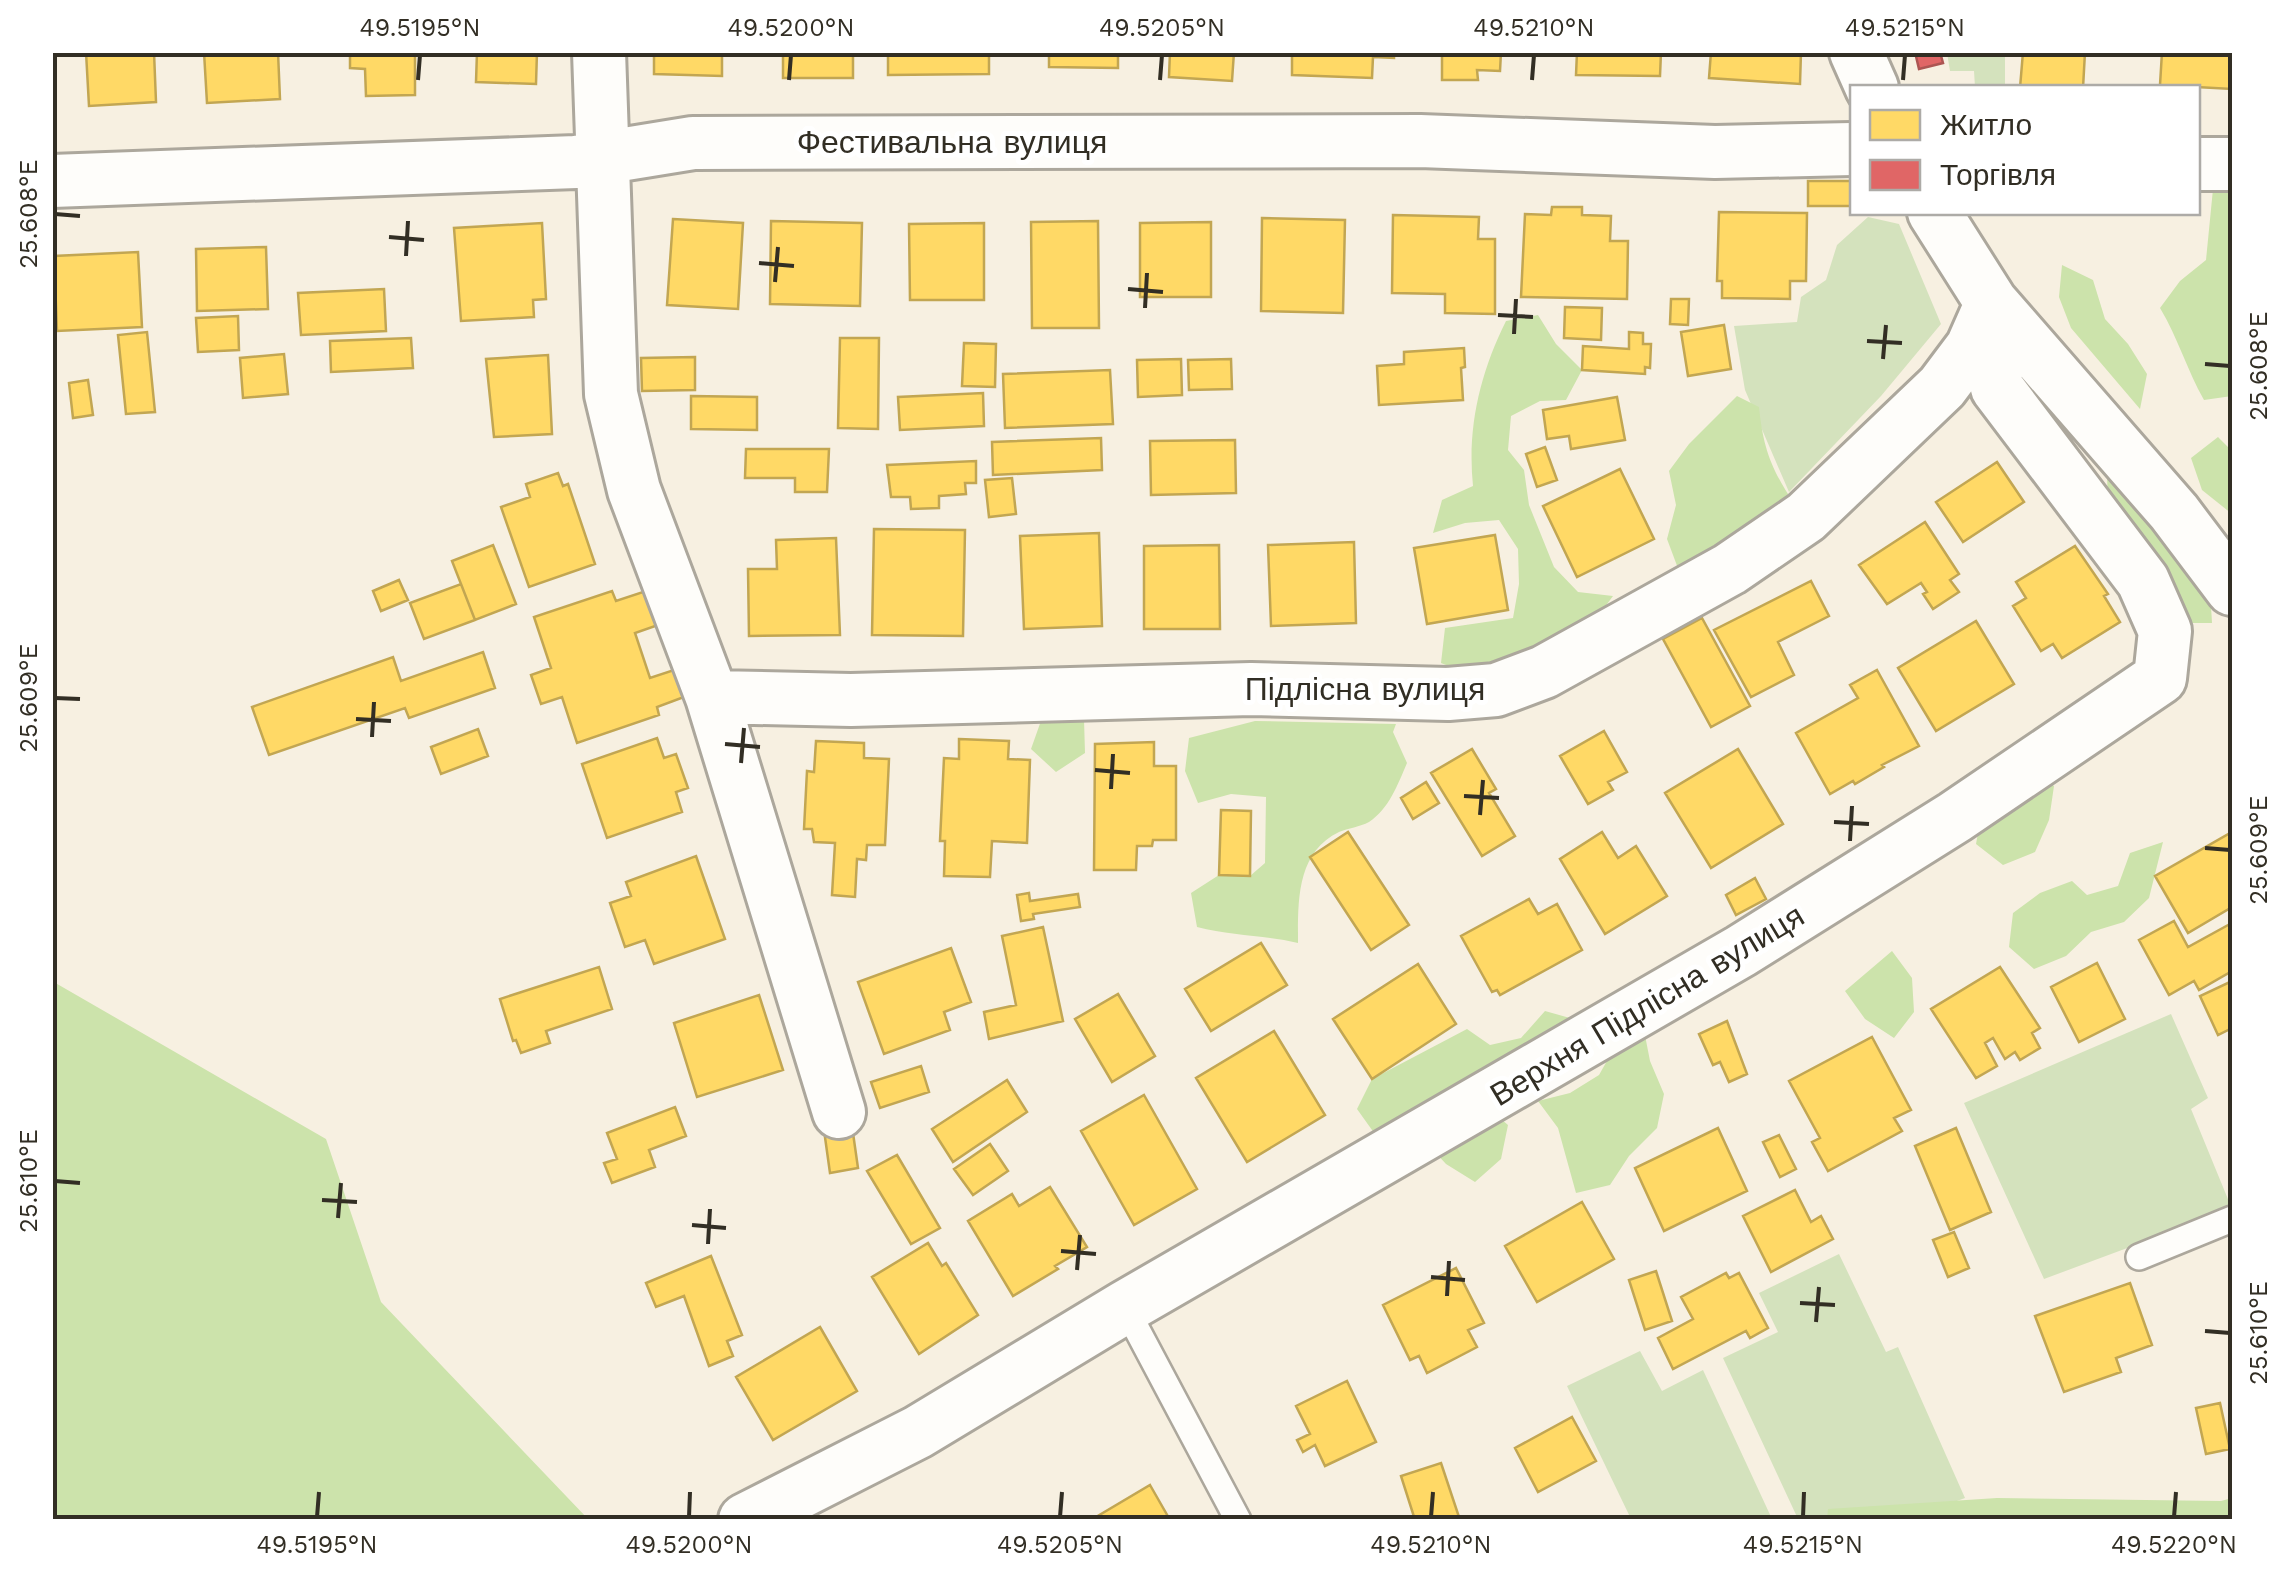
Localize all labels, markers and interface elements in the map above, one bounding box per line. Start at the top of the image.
text: 49.5195°N [359,13,481,42]
text: 49.5200°N [727,13,855,42]
text: 49.5205°N [1099,13,1225,42]
text: 49.5210°N [1473,13,1595,42]
text: 49.5215°N [1845,13,1965,42]
legend [1850,85,2200,215]
text: Житло [1940,107,2032,142]
street label: Фестивальна вулиця [797,123,1107,161]
text: Торгівля [1940,157,2056,192]
text: 25.608°E [14,159,43,269]
text: 25.608°E [2244,311,2273,421]
text: 25.609°E [14,643,43,753]
street label: Підлісна вулиця [1245,670,1485,708]
text: 25.609°E [2244,795,2273,905]
street label: Верхня Підлісна вулиця [1483,896,1811,1114]
text: 25.610°E [14,1129,43,1233]
text: 25.610°E [2244,1281,2273,1385]
text: 49.5195°N [256,1530,378,1559]
text: 49.5200°N [625,1530,753,1559]
text: 49.5205°N [997,1530,1123,1559]
text: 49.5210°N [1370,1530,1492,1559]
text: 49.5215°N [1743,1530,1863,1559]
text: 49.5220°N [2111,1530,2237,1559]

